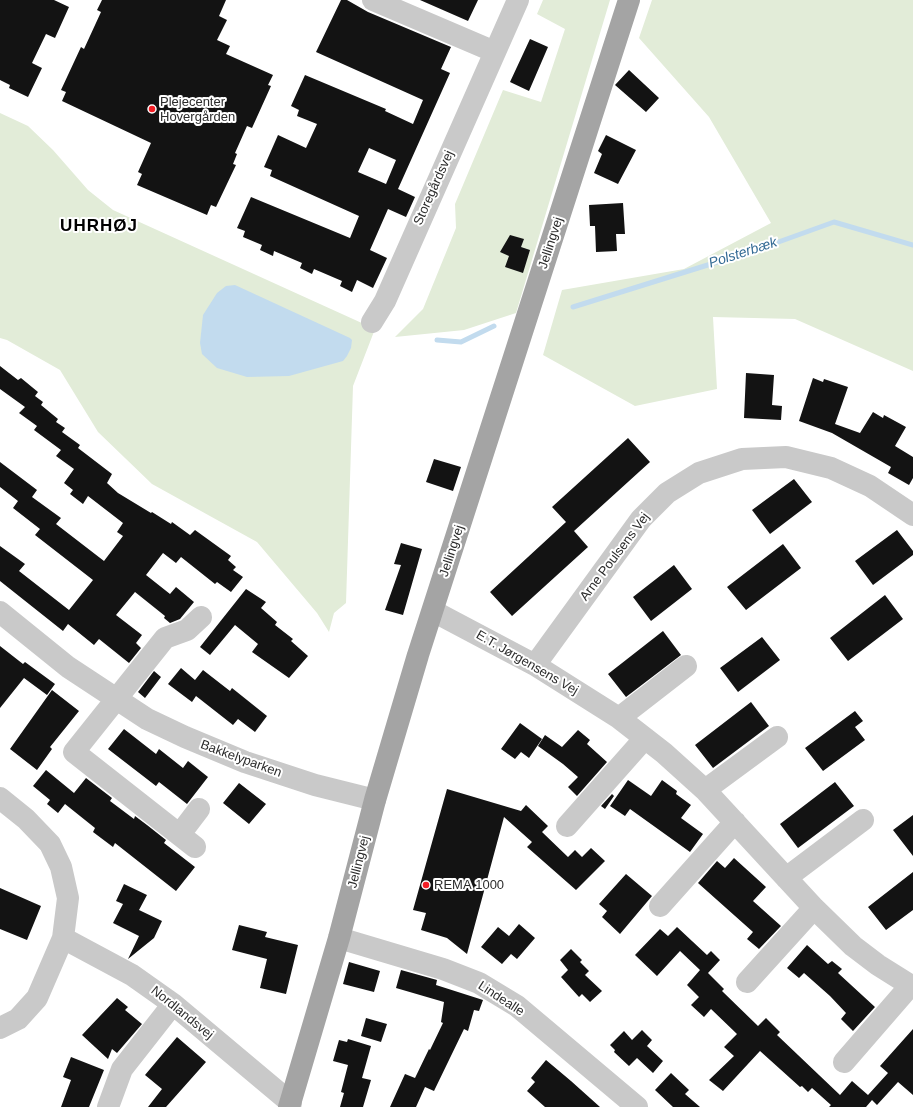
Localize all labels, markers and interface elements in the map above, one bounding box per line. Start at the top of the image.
place label: Plejecenter Hovergården [160,94,235,125]
marker: Plejecenter Hovergården [147,104,157,114]
street label: Storegårdsvej [411,148,457,228]
street label: Jellingvej [535,215,567,271]
district label: UHRHØJ [60,216,138,236]
water label: Polsterbæk [707,234,779,272]
street label: Arne Poulsens Vej [577,510,653,604]
street label: Jellingvej [436,523,468,579]
street label: E.T. Jørgensens Vej [473,627,581,699]
street label: Bakkelyparken [198,737,284,781]
street label: Jellingvej [345,834,373,890]
place label: REMA 1000 [434,877,504,893]
marker: REMA 1000 [421,880,431,890]
street label: Lindealle [475,978,527,1020]
street label: Nordlandsvej [148,983,216,1043]

